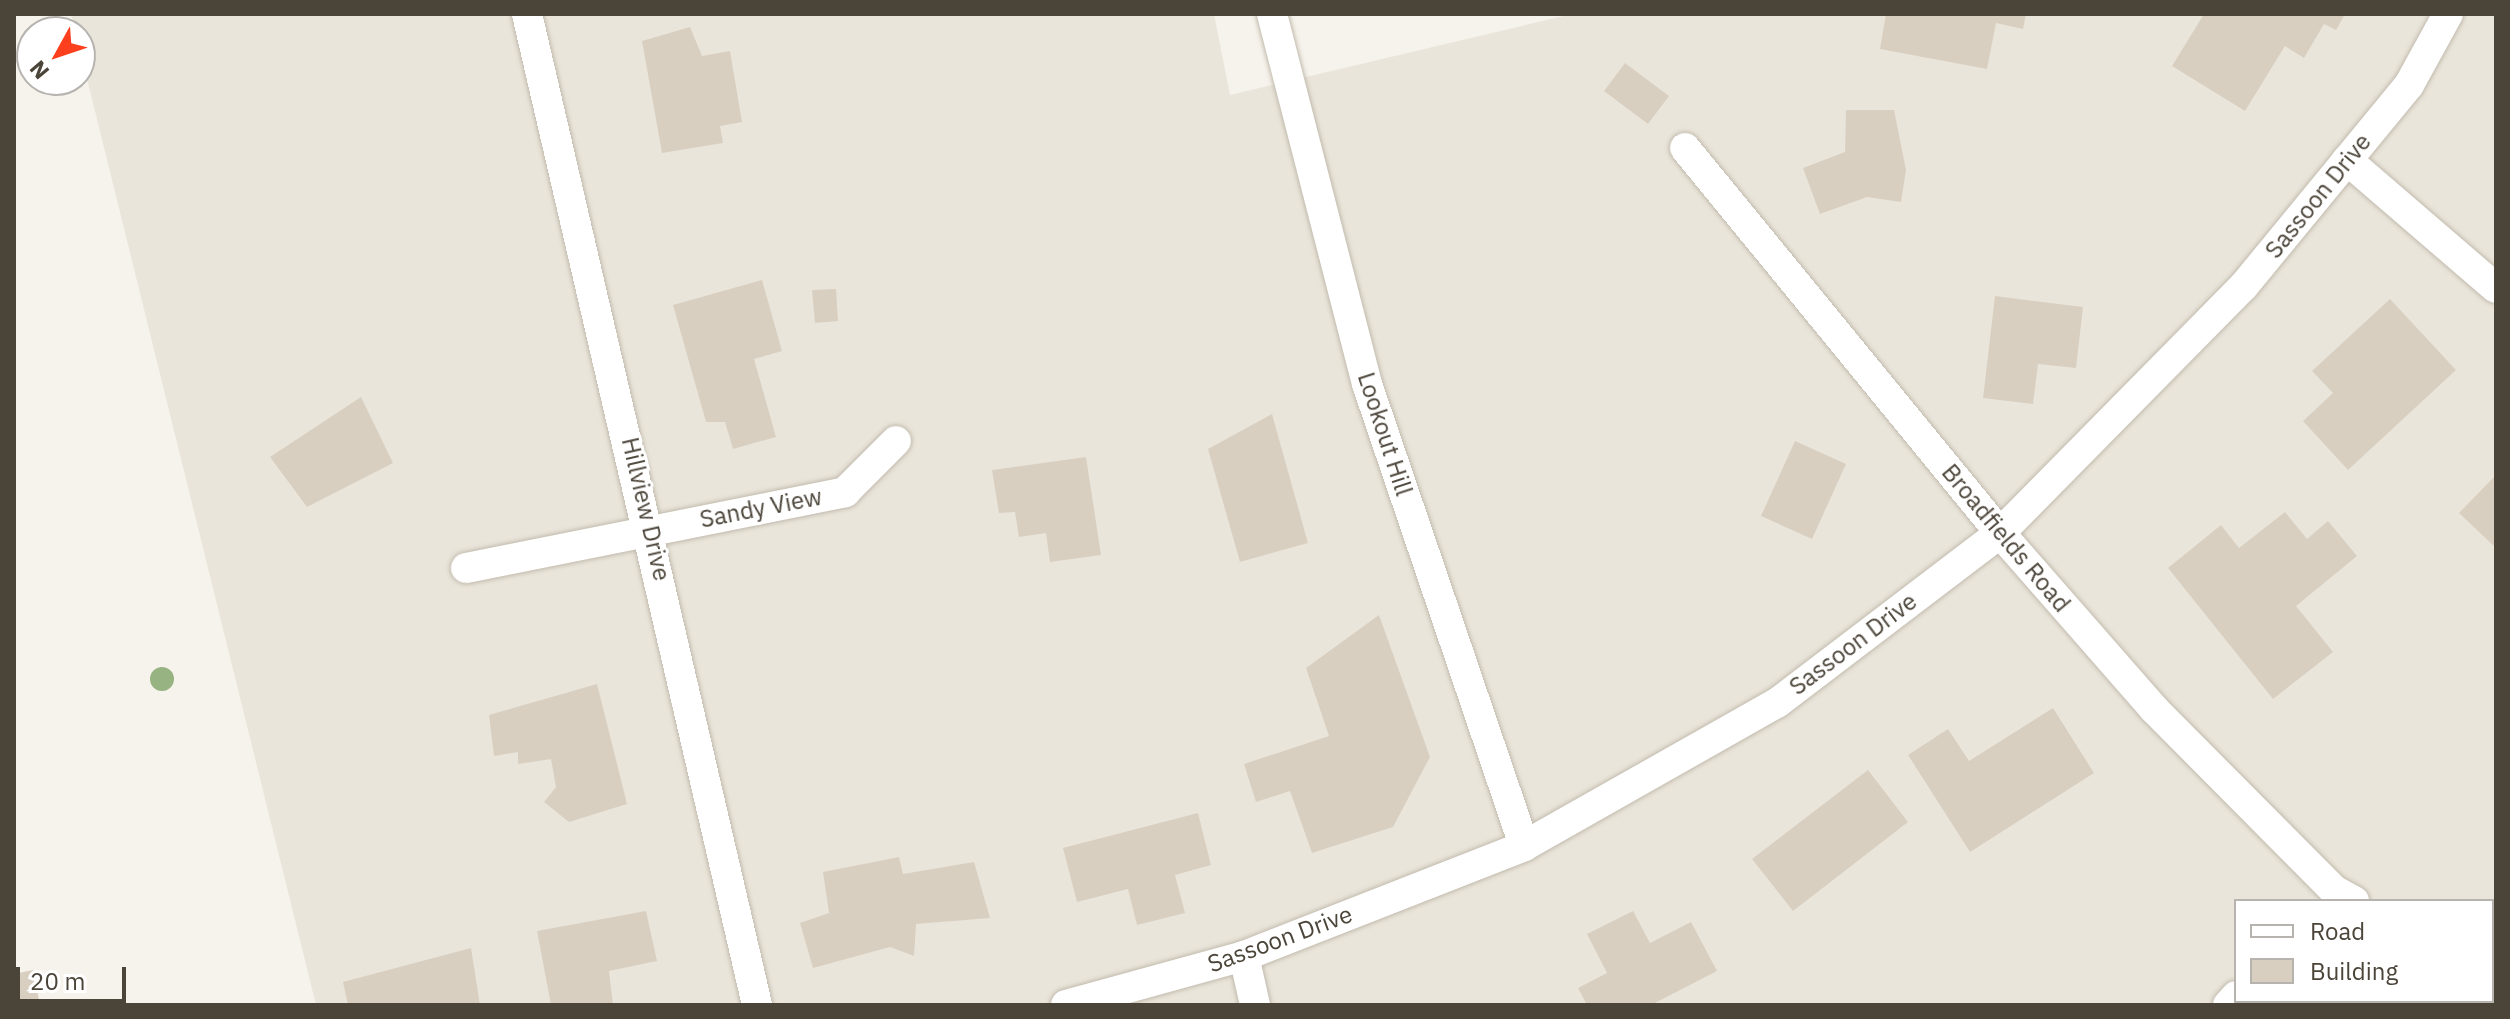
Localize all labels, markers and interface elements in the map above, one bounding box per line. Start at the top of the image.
north arrow [16,16,96,96]
text: N [23,55,55,86]
street label: Sassoon Drive [2259,128,2377,264]
street label: Lookout Hill [1352,369,1418,499]
street label: Hillview Drive [616,434,676,584]
street label: Broadfields Road [1936,458,2076,618]
street label: Sandy View [697,482,825,534]
street label: Sassoon Drive [1784,587,1922,701]
street label: Sassoon Drive [1204,899,1356,979]
legend [2234,899,2494,1003]
text: Road [2310,915,2365,947]
scale bar [20,951,130,1001]
text: Building [2310,955,2398,987]
text: 20 m [30,965,85,997]

